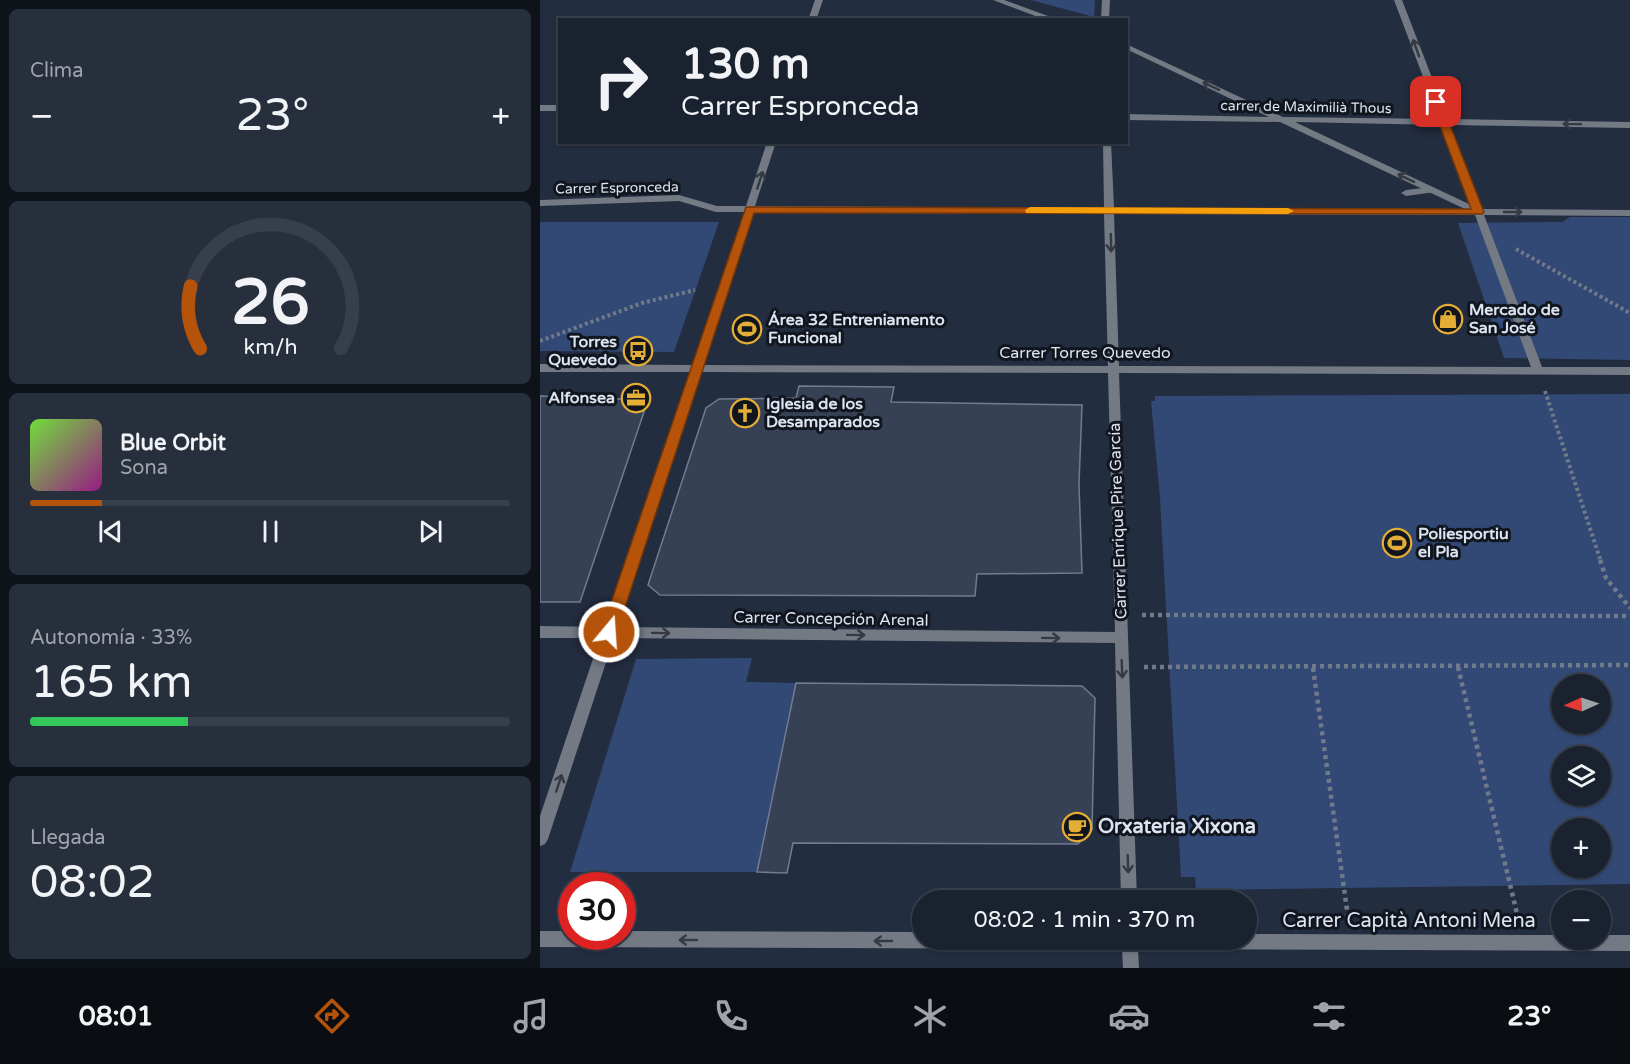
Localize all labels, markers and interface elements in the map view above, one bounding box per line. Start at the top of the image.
text: 130 m [681,39,810,90]
one-way arrow [1410,39,1421,58]
icon: right [582,42,660,120]
text: Clima [30,59,83,83]
pin [1410,76,1461,127]
one-way arrow [1202,80,1220,92]
icon: arrive [1419,85,1452,118]
text: 23° [236,89,309,143]
text: Carrer Espronceda [681,90,920,123]
text: − [30,97,54,136]
text: + [491,97,510,136]
street label: carrer de Maximilià Thous [1220,97,1392,117]
one-way arrow [1562,119,1582,130]
one-way arrow [755,171,766,190]
one-way arrow [1398,172,1416,184]
street label: Carrer Espronceda [555,178,679,198]
one-way arrow [1503,206,1523,218]
one-way arrow [1105,232,1116,252]
text: 26 [231,266,309,341]
place label: Mercado de San José [1469,300,1560,338]
shop icon: Mercado de San José [1432,303,1464,335]
place label: Área 32 Entreniamento Funcional [768,310,945,348]
sports icon: Área 32 Entreniamento Funcional [731,313,763,345]
place label: Torres Quevedo [548,332,617,370]
text: km/h [243,335,297,361]
bus stop icon: Torres Quevedo [622,335,654,367]
street label: Carrer Torres Quevedo [999,343,1171,363]
office icon: Alfonsea [620,382,652,414]
place label: Alfonsea [548,388,615,408]
place label: Iglesia de los Desamparados [766,394,880,432]
church icon: Iglesia de los Desamparados [729,397,761,429]
street label: Carrer Enrique Pire García [1105,422,1131,620]
text: Blue Orbit [120,430,226,456]
text: Sona [120,456,168,480]
icon: previous [94,515,127,548]
icon: pause [254,515,287,548]
icon: next [414,515,447,548]
place label: Poliesportiu el Pla [1418,524,1509,562]
sports icon: Poliesportiu el Pla [1381,527,1413,559]
position arrow [577,600,641,664]
street label: Carrer Concepción Arenal [733,607,929,631]
text: Autonomía · 33% [30,626,192,650]
one-way arrow [651,627,671,639]
one-way arrow [846,630,866,641]
one-way arrow [1041,632,1061,644]
text: 165 km [30,656,192,710]
one-way arrow [1116,658,1128,678]
north arrow [1551,674,1611,734]
map controls [1551,674,1611,950]
button: layers [1551,746,1611,806]
one-way arrow [554,774,565,793]
cafe icon: Orxateria Xixona [1061,811,1093,843]
place label: Orxateria Xixona [1098,815,1256,839]
button: + [1551,818,1611,878]
text: Llegada [30,826,106,850]
one-way arrow [1122,853,1134,873]
text: 08:02 [30,856,155,910]
speed limit sign: 30 [558,872,636,950]
button: − [1551,890,1611,950]
text: 08:02 · 1 min · 370 m [974,907,1195,933]
street label: Carrer Capità Antoni Mena [1282,909,1536,933]
one-way arrow [678,934,698,946]
one-way arrow [873,935,893,947]
icon: directions [311,995,353,1037]
icon: music [510,995,552,1037]
icon: phone [710,995,752,1037]
icon: climate [909,995,951,1037]
icon: car [1108,995,1150,1037]
icon: filters [1308,995,1350,1037]
text: 08:01 [79,1000,154,1033]
text: 23° [1507,1000,1551,1033]

